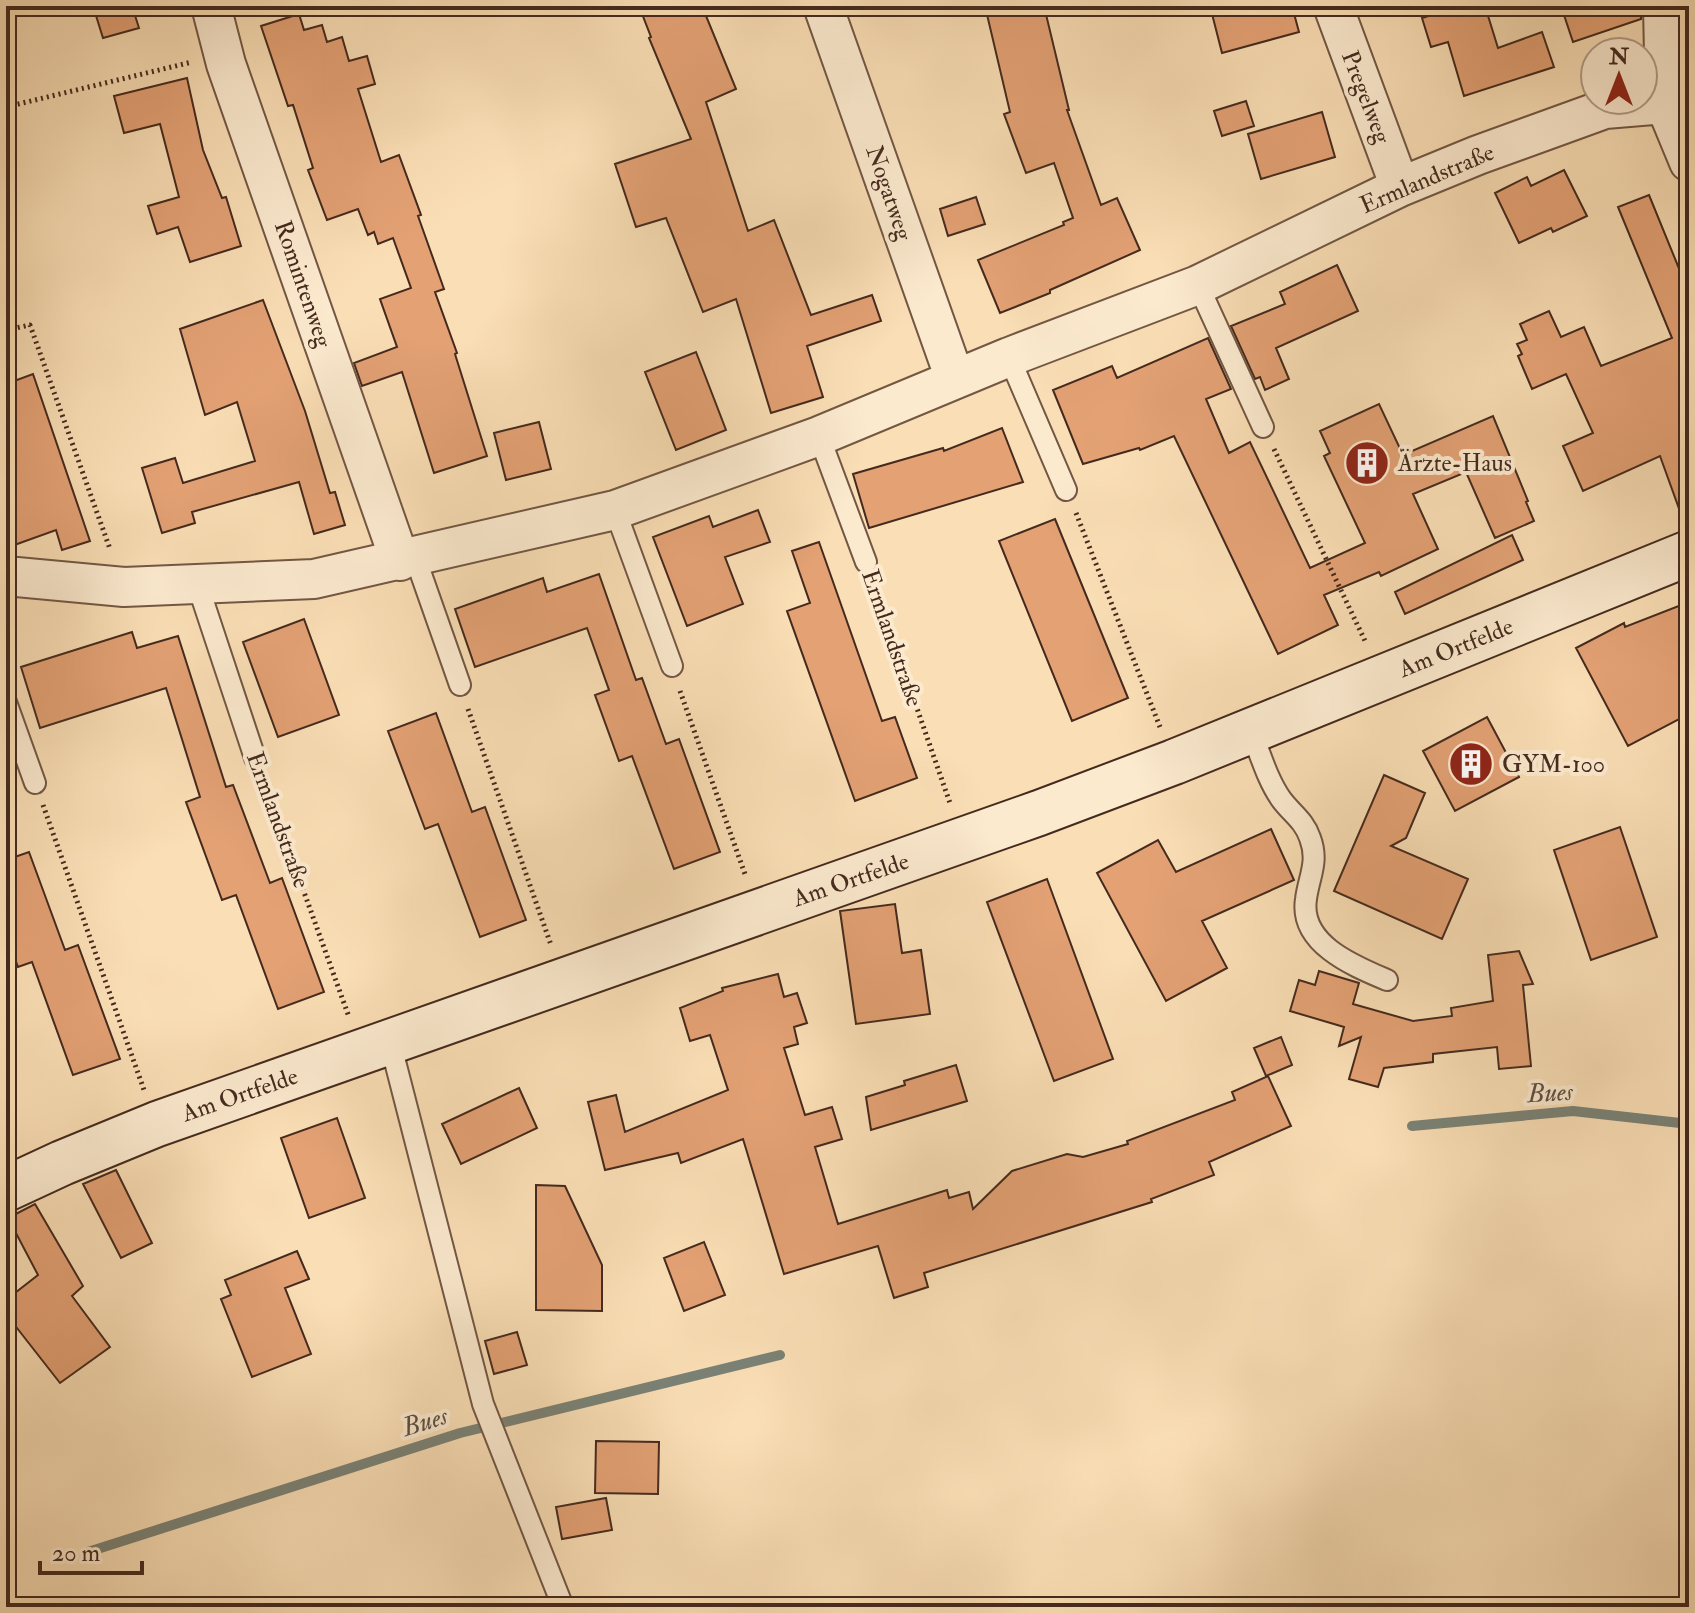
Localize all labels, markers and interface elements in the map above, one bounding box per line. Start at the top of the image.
north arrow [1579,36,1659,116]
text: N [1608,43,1629,71]
street label: Pregelweg [1334,46,1398,149]
street label: Ermlandstraße [1355,137,1499,221]
street label: Nogatweg [858,141,920,246]
street label: Romintenweg [267,216,340,353]
building icon: Ärzte-Haus [1343,439,1391,487]
place label: Ärzte-Haus [1397,448,1512,479]
street label: Ermlandstraße [854,565,930,711]
street label: Am Ortfelde [1393,611,1518,685]
building icon: GYM-100 [1447,740,1495,788]
street label: Ermlandstraße [239,748,317,892]
place label: GYM-100 [1502,749,1605,780]
street label: Am Ortfelde [788,846,913,915]
street label: Am Ortfelde [177,1061,302,1130]
water label: Bues [1524,1076,1574,1110]
water label: Bues [397,1400,452,1445]
scale bar [40,1525,142,1575]
text: 20 m [52,1538,101,1569]

